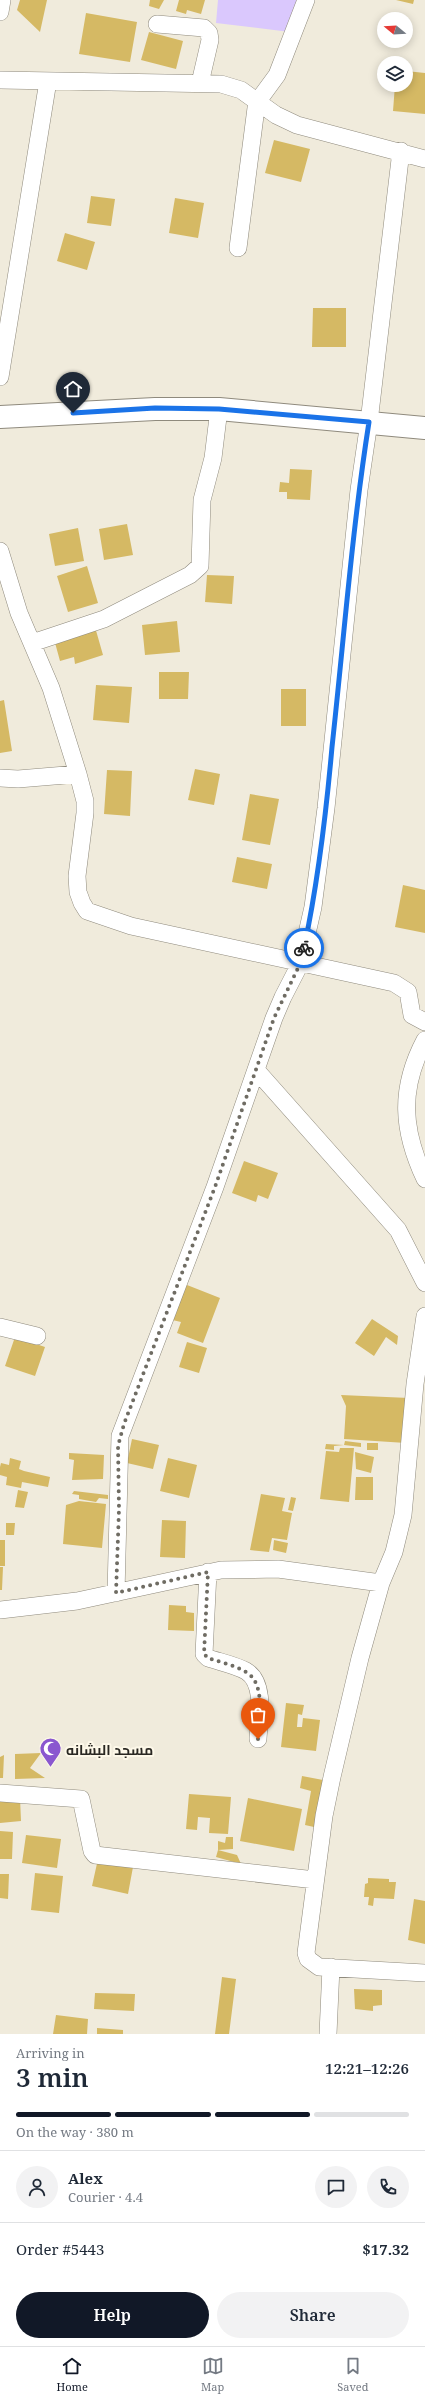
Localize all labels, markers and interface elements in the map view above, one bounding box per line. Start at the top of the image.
north arrow [377,12,413,48]
map controls [377,12,413,92]
button: layers [377,56,413,92]
pin [56,372,90,413]
icon: home [62,378,84,400]
courier [284,928,324,968]
icon: bike [293,937,315,959]
pin [241,1698,275,1739]
icon: bag [247,1704,269,1726]
mosque icon: مسجد البشانه [37,1736,63,1769]
place label: مسجد البشانه [66,1740,153,1759]
text: Arriving in [16,2044,85,2062]
text: 12:21–12:26 [325,2058,409,2078]
text: 3 min [16,2059,89,2095]
text: On the way · 380 m [16,2123,134,2141]
button: person [16,2166,58,2208]
button: chat [315,2166,357,2208]
button: phone [367,2166,409,2208]
text: Alex [68,2168,103,2188]
text: Courier · 4.4 [68,2188,143,2206]
text: Order #5443 [16,2239,104,2259]
text: $17.32 [362,2239,409,2259]
button: Help [16,2292,209,2338]
button: Share [217,2292,409,2338]
tab: Home [57,2355,88,2394]
tab: Map [201,2355,224,2394]
tab: Saved [337,2355,368,2394]

